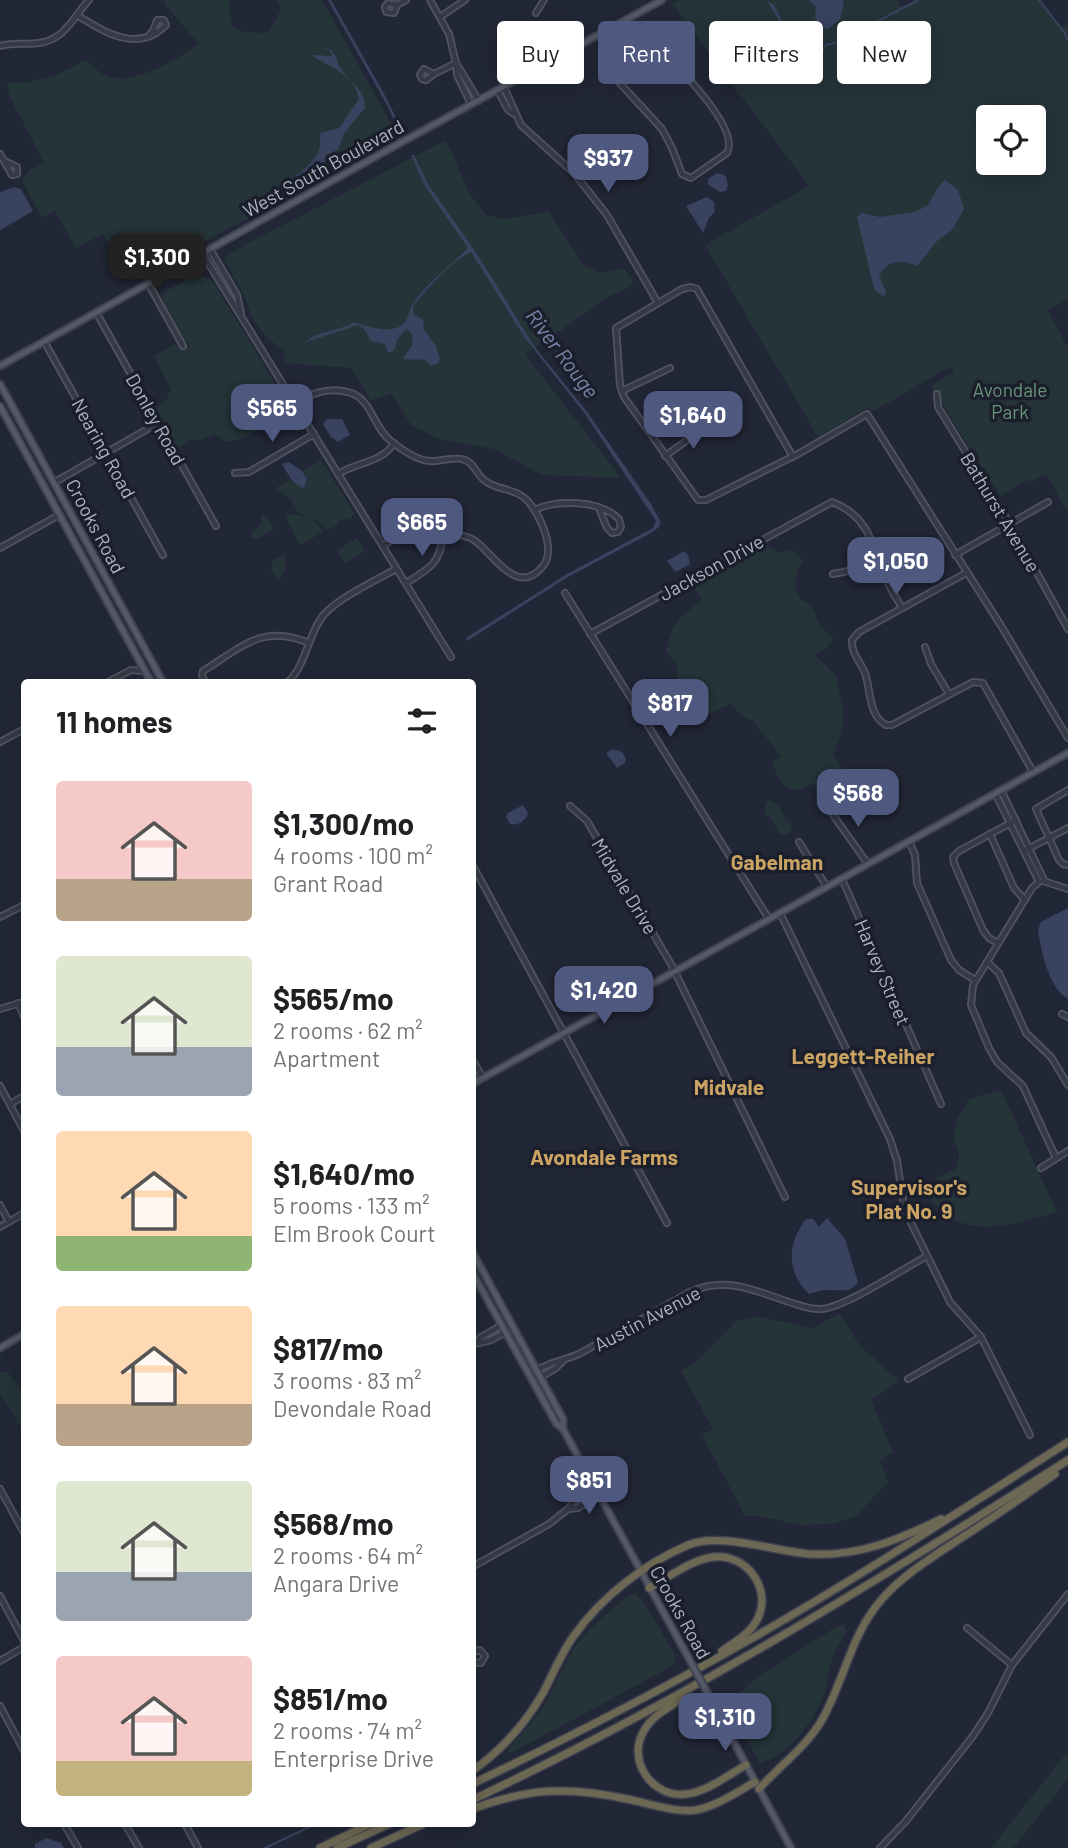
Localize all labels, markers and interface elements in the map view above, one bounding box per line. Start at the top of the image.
chip: Buy [497,21,584,84]
chip: Rent [598,21,695,84]
chip: Filters [709,21,823,84]
chip: New [837,21,931,84]
map controls [976,105,1046,175]
button: locate [976,105,1046,175]
street label: West South Boulevard [238,114,408,222]
pin: $937 [567,134,649,194]
text: $937 [583,143,633,171]
pin: $1,300 [100,233,214,293]
text: $1,300 [124,242,190,270]
water label: River Rouge [521,303,605,403]
street label: Donley Road [121,369,191,469]
park label: Avondale Park [973,378,1047,423]
pin: $565 [231,384,313,444]
pin: $1,640 [636,392,750,451]
text: $565 [247,393,297,421]
street label: Nearing Road [67,394,141,502]
text: $1,640 [660,400,726,428]
street label: Bathurst Avenue [956,448,1046,576]
street label: Crooks Road [62,475,130,577]
pin: $665 [381,498,463,558]
text: $665 [397,507,447,535]
street label: Jackson Drive [655,529,767,605]
pin: $1,050 [839,538,953,597]
text: $1,050 [863,546,929,574]
pin: $817 [629,680,711,739]
text: $817 [648,688,692,716]
icon: filters [403,702,441,740]
text: 11 homes [56,703,173,739]
pin: $568 [817,770,899,829]
text: $568 [833,778,883,806]
text: $1,300/mo [273,805,414,841]
icon: home [112,809,196,893]
street label: Midvale Drive [587,834,663,938]
text: 4 rooms · 100 m² [273,841,433,869]
district label: Gabelman [731,849,823,874]
text: Grant Road [273,869,383,897]
street label: Harvey Street [850,916,916,1028]
pin: $1,420 [547,967,661,1026]
text: $1,420 [570,975,638,1003]
text: $565/mo [273,980,394,1016]
icon: home [112,984,196,1068]
text: 2 rooms · 62 m² [273,1016,423,1044]
district label: Leggett-Reiher [792,1043,934,1068]
text: Apartment [273,1044,380,1072]
district label: Midvale [694,1074,764,1099]
district label: Avondale Farms [530,1144,678,1169]
text: $1,640/mo [273,1155,415,1191]
icon: home [112,1159,196,1243]
district label: Supervisor's Plat No. 9 [851,1174,967,1223]
text: 5 rooms · 133 m² [273,1191,430,1219]
text: Elm Brook Court [273,1219,436,1247]
street label: Austin Avenue [590,1280,704,1356]
text: $817/mo [273,1330,384,1366]
icon: home [112,1334,196,1418]
text: 3 rooms · 83 m² [273,1366,422,1394]
text: Devondale Road [273,1394,432,1422]
pin: $851 [548,1456,630,1516]
text: $851 [566,1465,612,1493]
text: $568/mo [273,1505,394,1541]
icon: home [112,1509,196,1593]
text: 2 rooms · 64 m² [273,1541,423,1569]
street label: Crooks Road [646,1561,716,1663]
text: Angara Drive [273,1569,399,1597]
text: $851/mo [273,1680,388,1716]
icon: home [112,1684,196,1768]
pin: $1,310 [668,1694,782,1753]
text: $1,310 [695,1702,756,1730]
text: 2 rooms · 74 m² [273,1716,422,1744]
text: Enterprise Drive [273,1744,434,1772]

